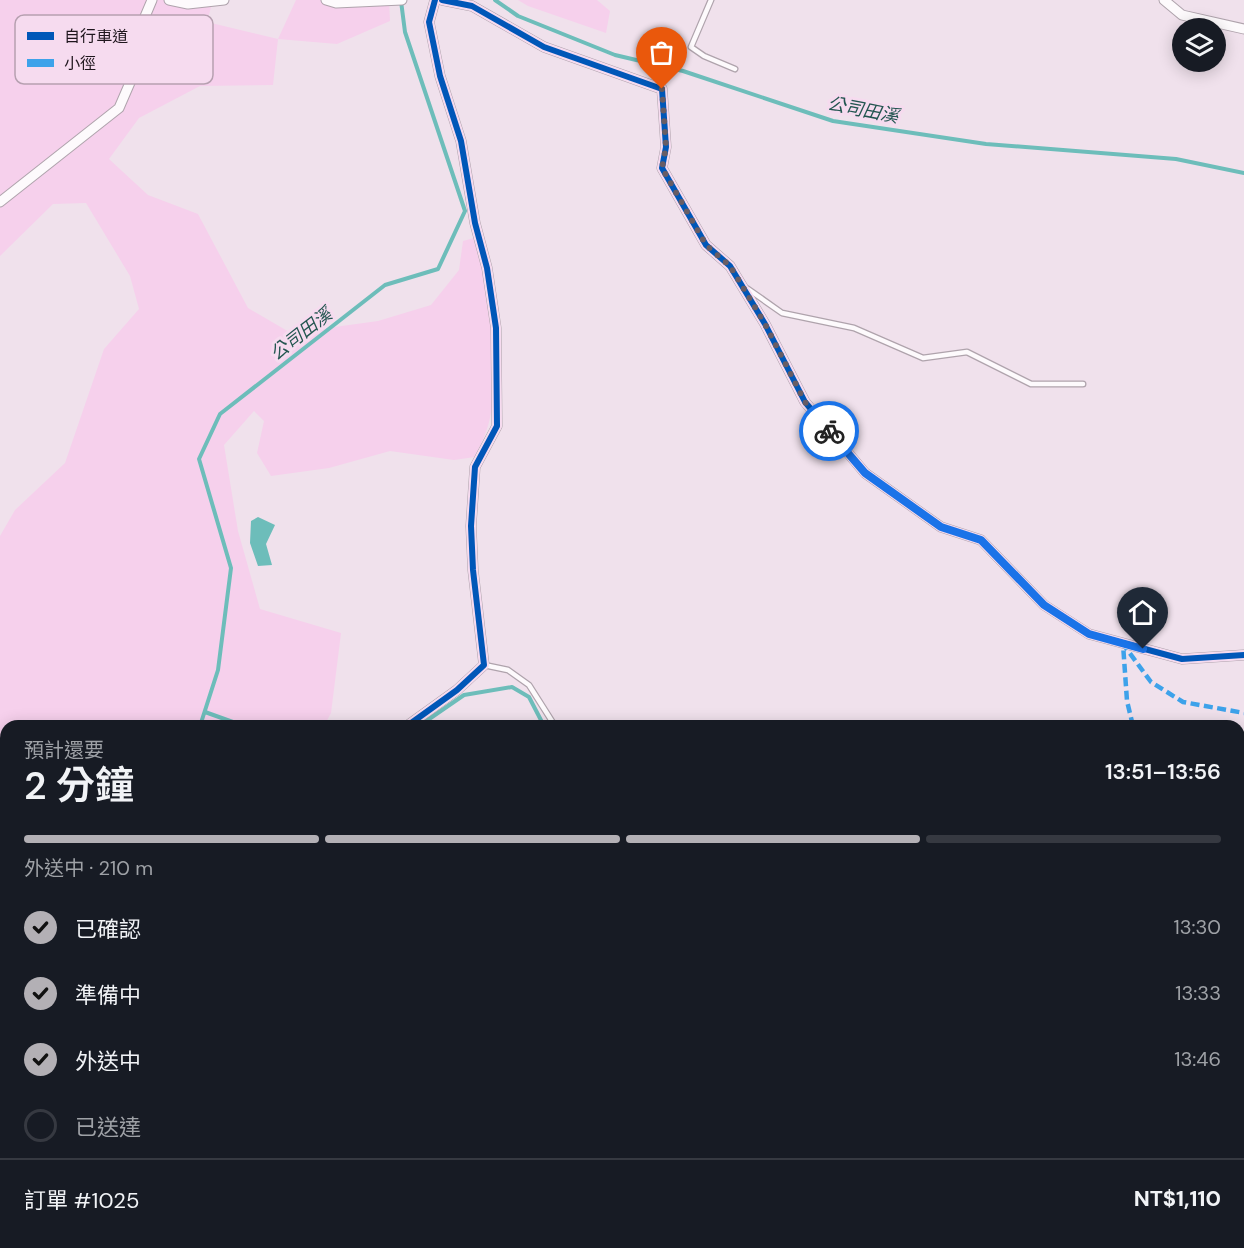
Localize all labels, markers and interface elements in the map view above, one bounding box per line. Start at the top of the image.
legend [15,15,213,84]
map controls [1172,18,1226,72]
button: layers [1172,18,1226,72]
text: 自行車道 [64,26,128,47]
pin [636,27,687,89]
icon: bag [645,36,678,69]
text: 小徑 [64,53,96,74]
water label: 公司田溪 [825,91,904,129]
water label: 公司田溪 [265,301,339,366]
courier [799,401,859,461]
icon: bike [813,415,846,448]
pin [1117,587,1168,649]
icon: home [1126,596,1159,629]
text: 預計還要 [24,737,104,763]
text: 13:51–13:56 [1105,757,1221,786]
text: 2 分鐘 [24,760,134,811]
text: 外送中 · 210 m [24,855,153,881]
icon: check [24,911,57,944]
text: 13:30 [1173,914,1221,940]
text: 已確認 [75,915,141,944]
icon: check [24,977,57,1010]
text: 13:33 [1175,980,1221,1006]
text: 準備中 [75,981,141,1010]
icon: check [24,1043,57,1076]
text: 13:46 [1174,1046,1221,1072]
text: 外送中 [75,1047,141,1076]
text: 已送達 [75,1113,141,1142]
text: NT$1,110 [1134,1184,1221,1213]
text: 訂單 #1025 [24,1186,139,1215]

